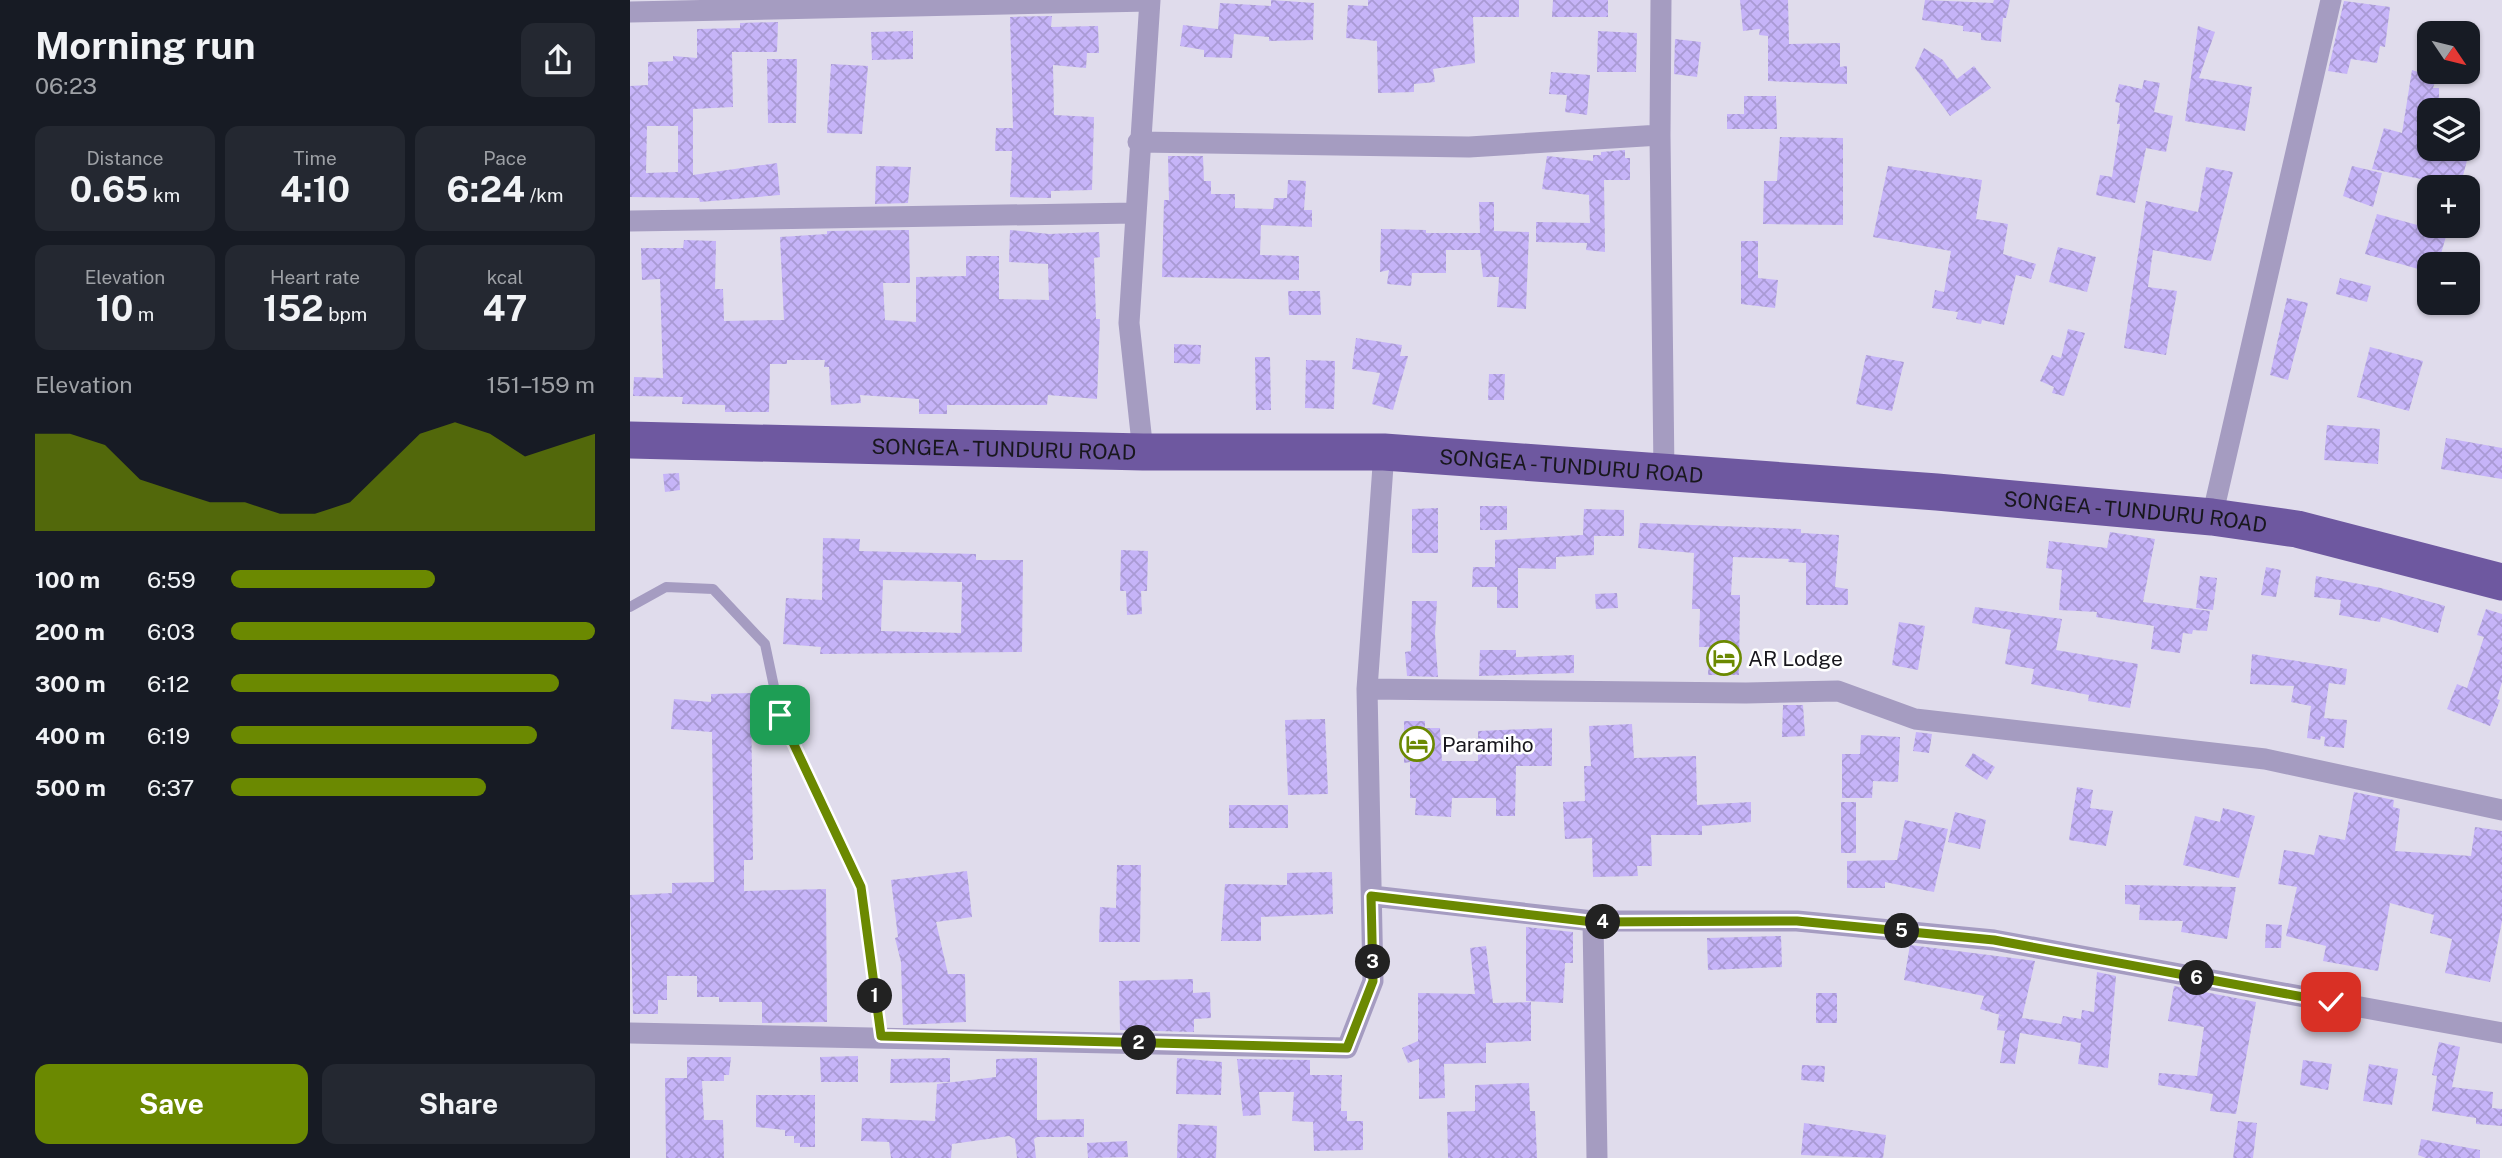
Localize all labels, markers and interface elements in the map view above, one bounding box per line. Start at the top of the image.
north arrow [2417,21,2480,84]
map controls [2417,21,2480,315]
text: Morning run [35,23,256,68]
button: share [521,23,595,97]
text: 06:23 [35,72,97,99]
button: layers [2417,98,2480,161]
text: Distance [86,147,164,169]
text: Time [293,147,337,169]
text: Pace [483,147,527,169]
text: 0.65 [70,169,149,210]
text: 4:10 [280,169,350,210]
text: 6:24 [447,169,525,210]
button: + [2417,175,2480,238]
text: km [149,184,180,206]
text: /km [525,184,563,206]
button: − [2417,252,2480,315]
text: Elevation [85,266,165,288]
text: Heart rate [270,266,360,288]
text: kcal [487,266,523,288]
text: 10 [96,288,133,329]
text: 152 [263,288,324,329]
text: 47 [483,288,527,329]
text: m [133,303,154,325]
text: bpm [324,303,367,325]
text: Elevation [35,371,133,398]
text: 151–159 m [487,371,595,398]
street label: SONGEA - TUNDURU ROAD [871,433,1137,464]
street label: SONGEA - TUNDURU ROAD [1438,444,1704,488]
street label: SONGEA - TUNDURU ROAD [2003,486,2269,537]
text: 100 m [35,566,100,593]
text: 6:59 [147,566,196,593]
text: 200 m [35,618,105,645]
text: 6:03 [147,618,195,645]
hotel icon: AR Lodge [1705,639,1743,677]
place label: AR Lodge [1748,646,1843,671]
text: 300 m [35,670,106,697]
text: 6:12 [147,670,190,697]
pin [750,685,810,745]
icon: arrive [761,696,799,734]
text: 400 m [35,722,105,749]
text: 6:19 [147,722,190,749]
hotel icon: Paramiho [1398,725,1436,763]
place label: Paramiho [1442,732,1534,757]
text: 500 m [35,774,106,801]
text: 6:37 [147,774,194,801]
pin: 4 [1586,904,1620,940]
text: 4 [1596,910,1609,932]
pin: 5 [1884,914,1920,948]
text: 5 [1895,919,1908,941]
pin: 3 [1356,944,1390,979]
text: 3 [1366,950,1379,972]
pin: 6 [2180,960,2214,996]
text: 6 [2190,966,2203,988]
pin [2301,972,2361,1032]
pin: 1 [858,978,892,1014]
icon: check [2312,983,2350,1021]
text: 1 [870,984,879,1006]
pin: 2 [1121,1026,1156,1060]
text: 2 [1132,1031,1145,1053]
button: Save [35,1064,308,1144]
button: Share [322,1064,595,1144]

